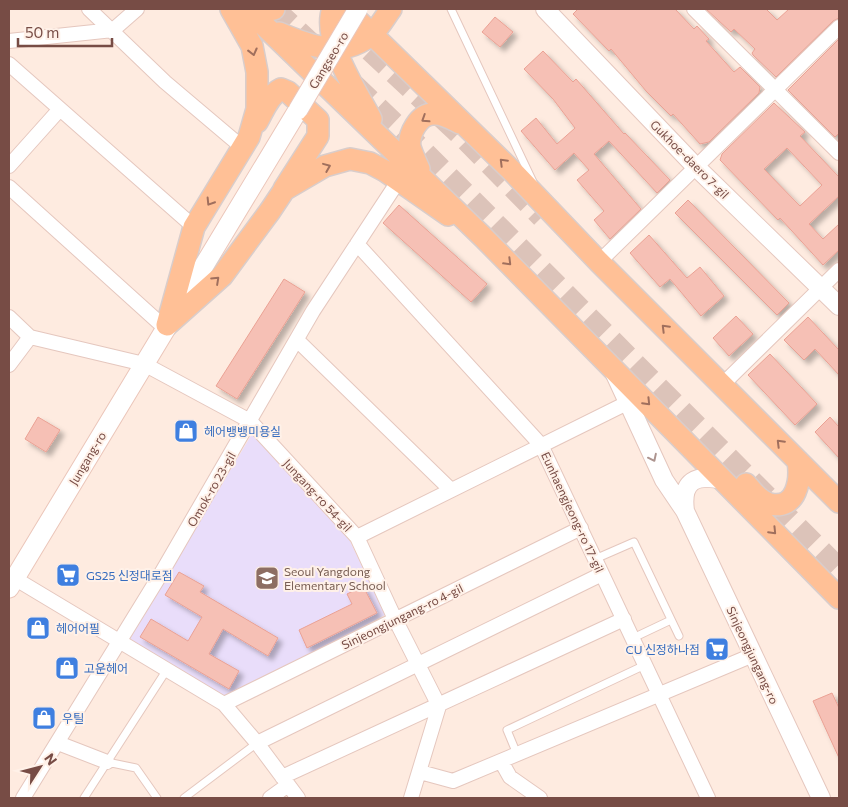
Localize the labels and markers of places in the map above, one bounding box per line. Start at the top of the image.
shop icon: 헤어뱅뱅미용실 [173,418,199,444]
place label: 헤어뱅뱅미용실 [204,424,281,438]
supermarket icon: GS25 신정대로점 [55,562,81,588]
place label: Seoul Yangdong Elementary School [284,564,386,592]
school or university icon: Seoul Yangdong Elementary School [254,565,280,591]
place label: GS25 신정대로점 [86,568,173,582]
shop icon: 헤어어필 [25,615,51,641]
place label: 헤어어필 [56,621,100,635]
supermarket icon: CU 신정하나점 [704,636,730,662]
place label: CU 신정하나점 [626,642,700,656]
shop icon: 고운헤어 [54,655,80,681]
place label: 고운헤어 [84,661,128,675]
shop icon: 우틸 [31,705,57,731]
place label: 우틸 [62,711,84,725]

